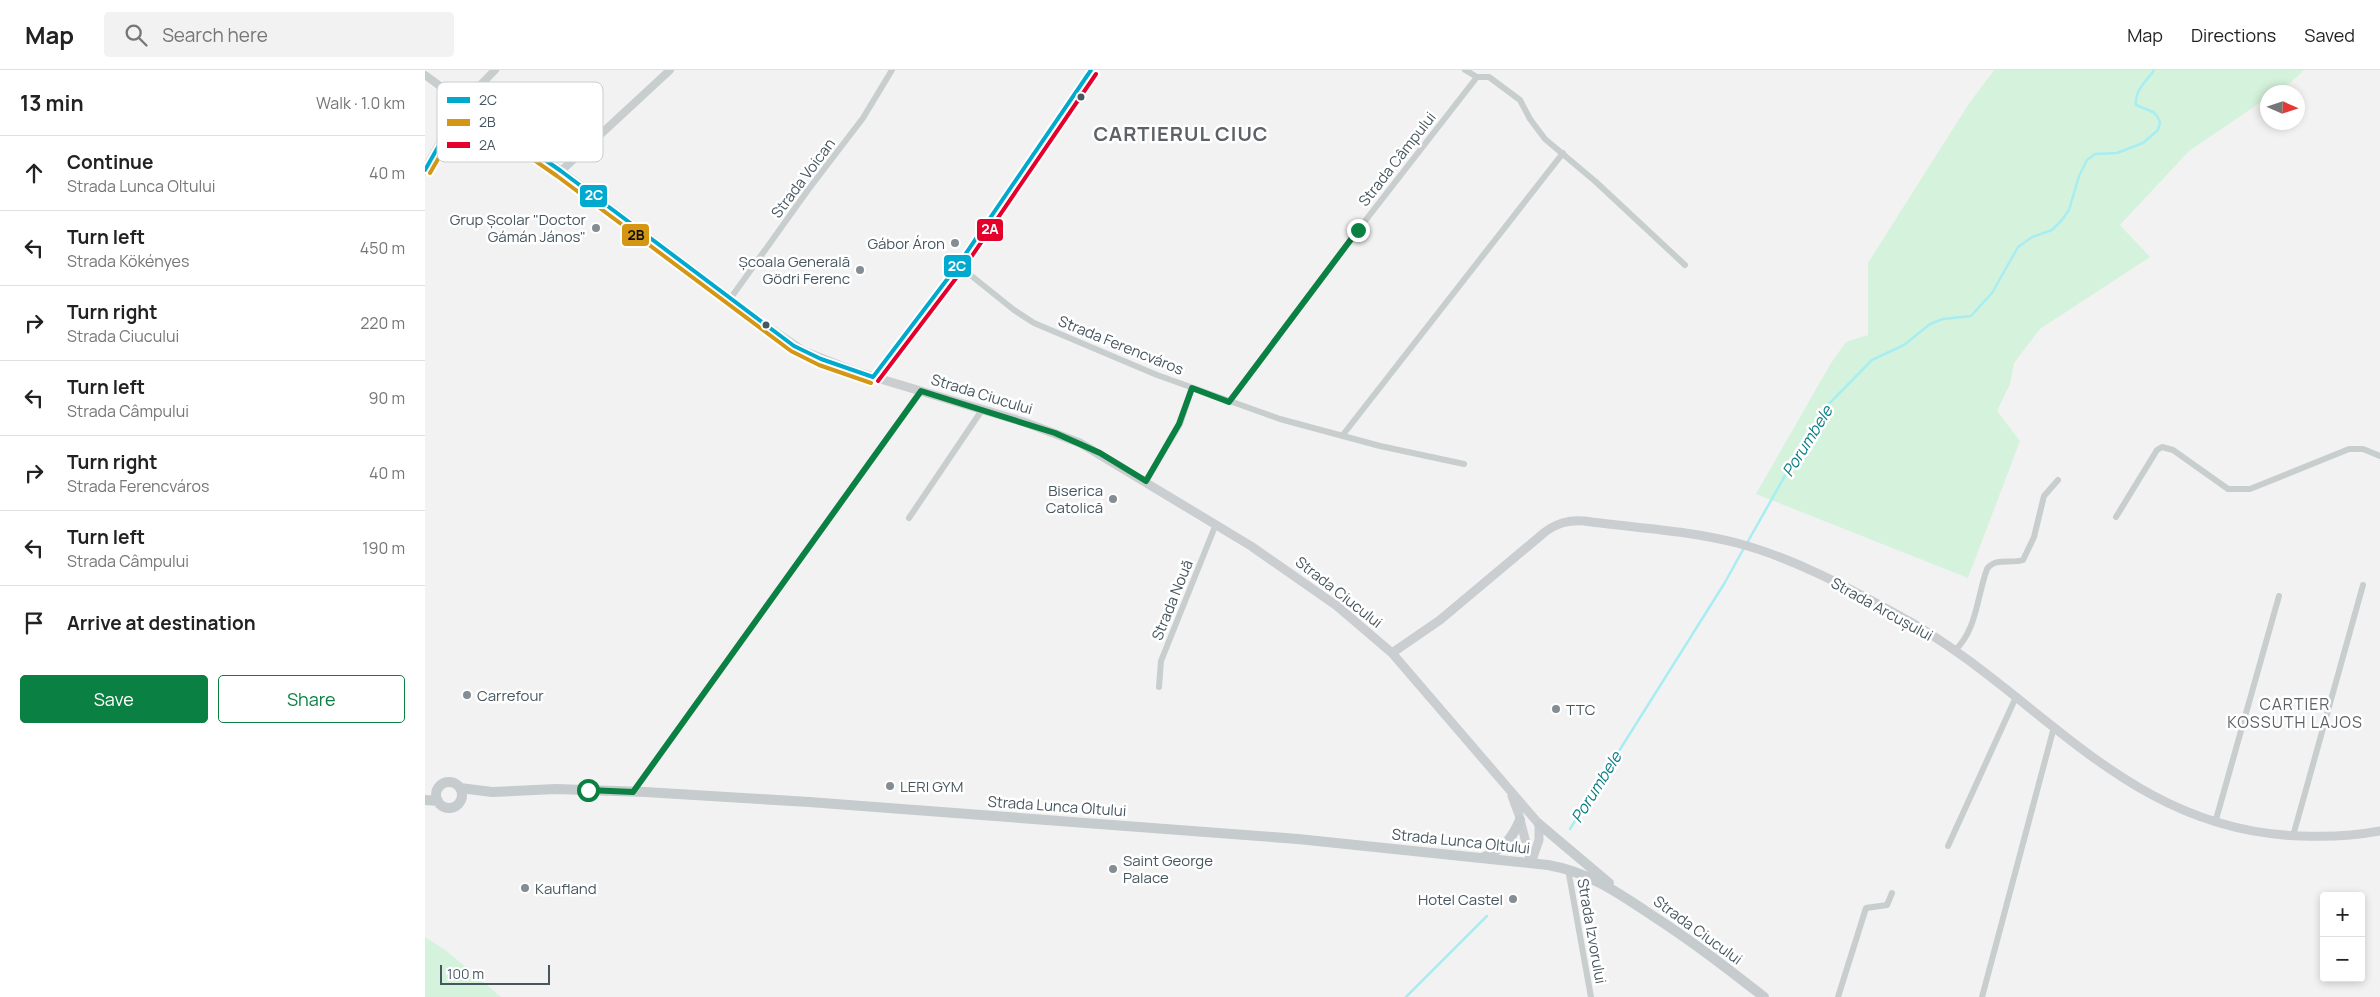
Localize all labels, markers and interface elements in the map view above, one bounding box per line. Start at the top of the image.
search box [104,12,454,57]
text: Map [25,18,74,51]
icon: search [122,21,150,49]
text: Search here [162,22,268,48]
text: Map [2127,23,2163,47]
text: Directions [2191,23,2276,47]
text: Saved [2304,23,2355,47]
legend [437,82,603,162]
north arrow [2260,85,2305,130]
text: 13 min [20,89,84,117]
text: 2C [479,90,497,109]
text: Walk · 1.0 km [316,92,405,114]
unlabelled marker [1076,92,1086,102]
street label: Strada Câmpului [1354,107,1440,211]
text: 2B [479,112,496,131]
district label: CARTIERUL CIUC [1093,120,1269,147]
street label: Strada Voican [766,134,840,222]
text: 2A [479,135,496,154]
text: Continue [67,149,153,175]
icon: ahead [20,159,48,187]
text: 40 m [369,162,405,184]
text: Strada Lunca Oltului [67,175,215,197]
line badge: 2C [579,184,608,208]
text: 2C [585,185,603,204]
place label: Grup Școlar "Doctor Gámán János" [450,209,587,247]
line badge: 2A [976,218,1004,242]
text: 2A [981,219,999,238]
route end [1347,219,1370,242]
marker: Grup Școlar "Doctor Gámán János" [590,222,602,234]
line badge: 2B [621,223,650,247]
text: Turn left [67,224,145,250]
text: 2B [627,225,645,244]
place label: Gábor Áron [867,233,945,254]
icon: left [20,234,48,262]
text: 450 m [360,237,405,259]
marker: Gábor Áron [949,237,961,249]
text: Strada Kökényes [67,250,189,272]
place label: Școala Generală Gödri Ferenc [739,251,850,289]
line badge: 2C [943,254,972,278]
text: 2C [948,256,966,275]
marker: Școala Generală Gödri Ferenc [854,264,866,276]
text: Turn right [67,299,157,325]
icon: right [20,309,48,337]
street label: Strada Ferencváros [1055,310,1187,380]
text: 220 m [360,312,405,334]
unlabelled marker [761,320,771,330]
text: Strada Ciucului [67,325,179,347]
street label: Strada Ciucului [929,369,1035,419]
text: Turn left [67,374,145,400]
icon: left [20,384,48,412]
text: 90 m [369,387,405,409]
text: Strada Câmpului [67,400,189,422]
water label: Porumbele [1777,400,1838,481]
text: Turn right [67,449,157,475]
icon: right [20,459,48,487]
text: 40 m [369,462,405,484]
text: Strada Ferencváros [67,475,209,497]
place label: Biserica Catolică [1046,480,1103,518]
marker: Biserica Catolică [1107,493,1119,505]
text: Turn left [67,524,145,550]
icon: left [20,534,48,562]
text: 190 m [362,537,405,559]
text: Strada Câmpului [67,550,189,572]
street label: Strada Ciucului [1291,551,1387,633]
street label: Strada Nouă [1146,557,1198,643]
street label: Strada Arcușului [1827,572,1937,646]
icon: arrive [20,609,48,637]
text: Arrive at destination [67,610,256,636]
button: Save [20,675,208,723]
button: Share [218,675,405,723]
place label: Carrefour [477,685,544,706]
marker: Carrefour [461,689,473,701]
district label: CARTIER KOSSUTH LAJOS [2227,693,2363,733]
place label: TTC [1566,699,1596,720]
marker: TTC [1550,703,1562,715]
water label: Porumbele [1566,746,1627,827]
place label: LERI GYM [900,776,963,797]
route start [577,779,600,802]
marker: LERI GYM [884,780,896,792]
street label: Strada Lunca Oltului [987,791,1127,821]
street label: Strada Lunca Oltului [1391,823,1531,859]
place label: Saint George Palace [1123,850,1213,888]
marker: Saint George Palace [1107,863,1119,875]
street label: Strada Izvorului [1572,877,1612,985]
place label: Kaufland [535,878,597,899]
marker: Kaufland [519,882,531,894]
place label: Hotel Castel [1418,889,1503,910]
street label: Strada Ciucului [1649,891,1747,969]
map controls [2320,892,2365,982]
button: + [2320,892,2365,937]
marker: Hotel Castel [1507,893,1519,905]
button: − [2320,937,2365,982]
scale bar [440,962,550,985]
text: 100 m [447,964,484,983]

